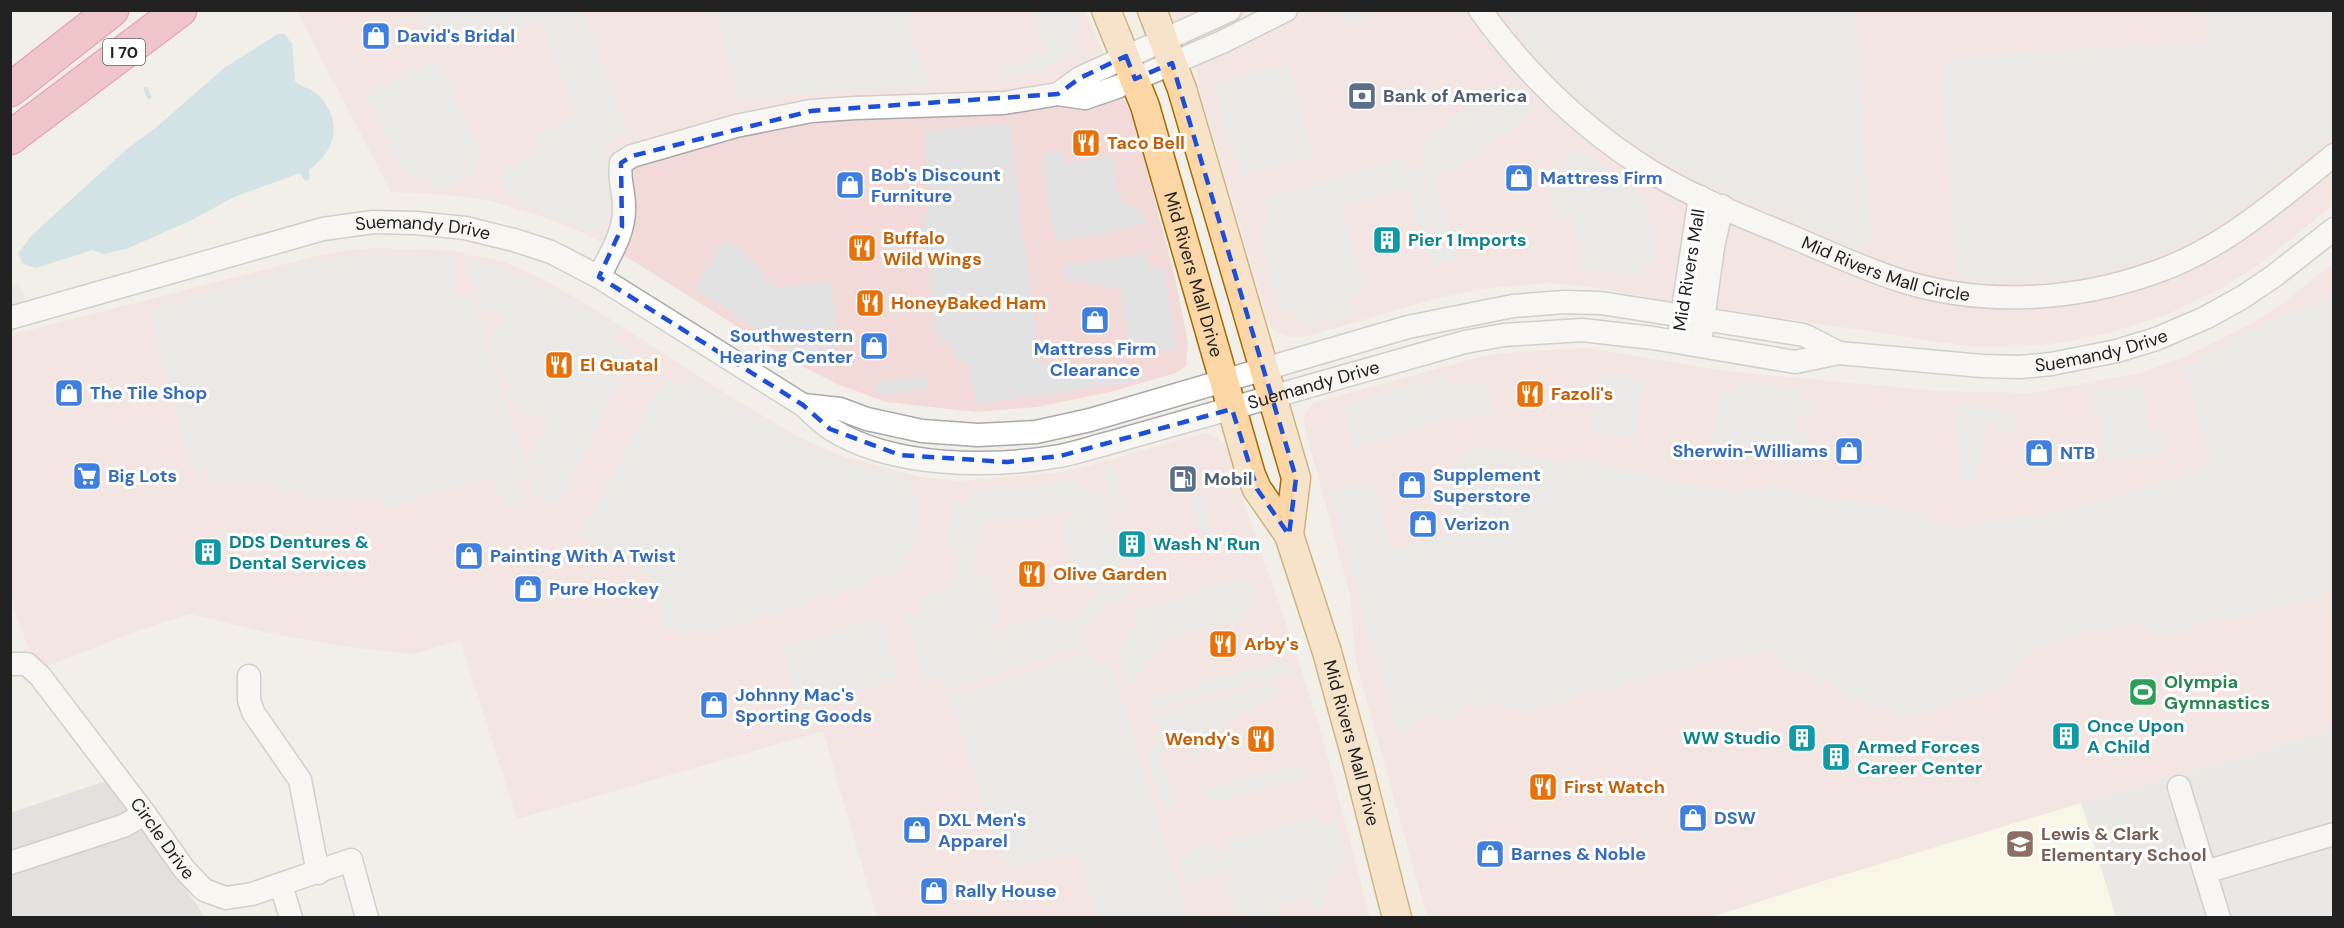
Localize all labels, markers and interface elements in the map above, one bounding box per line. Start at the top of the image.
shop icon: David's Bridal [360,20,392,52]
place label: David's Bridal [397,24,515,48]
road number: I 70 [103,39,145,65]
bank icon: Bank of America [1346,80,1378,112]
place label: Bank of America [1383,84,1527,108]
restaurant icon: Taco Bell [1070,127,1102,159]
place label: Taco Bell [1107,131,1185,155]
shop icon: Mattress Firm [1503,162,1535,194]
place label: Bob's Discount Furniture [871,163,1001,208]
place label: Mattress Firm [1540,166,1663,190]
shop icon: Bob's Discount Furniture [834,169,866,201]
street label: Mid Rivers Mall Drive [1158,189,1229,360]
street label: Mid Rivers Mall [1668,207,1710,333]
street label: Suemandy Drive [354,210,493,246]
building icon: Pier 1 Imports [1371,224,1403,256]
place label: Buffalo Wild Wings [883,226,982,271]
place label: Pier 1 Imports [1408,228,1527,252]
street label: Mid Rivers Mall Circle [1798,230,1971,307]
restaurant icon: Buffalo Wild Wings [846,232,878,264]
restaurant icon: HoneyBaked Ham [854,287,886,319]
place label: HoneyBaked Ham [891,291,1046,315]
shop icon: Mattress Firm Clearance [1079,304,1111,336]
street label: Suemandy Drive [2034,323,2171,378]
place label: Southwestern Hearing Center [719,324,853,369]
shop icon: Southwestern Hearing Center [858,330,890,362]
place label: Mattress Firm Clearance [1034,337,1156,382]
restaurant icon: El Guatal [543,349,575,381]
place label: El Guatal [580,353,658,377]
street label: Suemandy Drive [1245,355,1382,415]
shop icon: The Tile Shop [53,377,85,409]
restaurant icon: Fazoli's [1514,378,1546,410]
place label: The Tile Shop [90,381,207,405]
place label: Fazoli's [1551,382,1613,406]
shop icon: Sherwin-Williams [1833,435,1865,467]
shop icon: NTB [2023,437,2055,469]
place label: Sherwin-Williams [1672,439,1828,463]
place label: NTB [2060,441,2095,465]
supermarket icon: Big Lots [71,460,103,492]
fuel station icon: Mobil [1167,463,1199,495]
place label: Supplement Superstore [1433,463,1541,508]
place label: Big Lots [108,464,177,488]
place label: Mobil [1204,467,1252,491]
shop icon: Supplement Superstore [1396,469,1428,501]
shop icon: Verizon [1407,508,1439,540]
place label: Verizon [1444,512,1510,536]
building icon: Wash N' Run [1116,528,1148,560]
place label: DDS Dentures & Dental Services [229,530,369,575]
place label: Wash N' Run [1153,532,1260,556]
building icon: DDS Dentures & Dental Services [192,536,224,568]
shop icon: Painting With A Twist [453,540,485,572]
place label: Painting With A Twist [490,544,676,568]
restaurant icon: Olive Garden [1016,558,1048,590]
place label: Olive Garden [1053,562,1167,586]
shop icon: Pure Hockey [512,573,544,605]
place label: Pure Hockey [549,577,659,601]
restaurant icon: Arby's [1207,628,1239,660]
place label: Arby's [1244,632,1299,656]
street label: Mid Rivers Mall Drive [1318,657,1385,828]
place label: Olympia Gymnastics [2164,670,2270,715]
sports icon: Olympia Gymnastics [2127,676,2159,708]
place label: Johnny Mac's Sporting Goods [735,683,872,728]
shop icon: Johnny Mac's Sporting Goods [698,689,730,721]
place label: Once Upon A Child [2087,714,2184,759]
building icon: Once Upon A Child [2050,720,2082,752]
building icon: WW Studio [1786,722,1818,754]
restaurant icon: Wendy's [1245,723,1277,755]
place label: WW Studio [1683,726,1781,750]
place label: Wendy's [1165,727,1240,751]
place label: Armed Forces Career Center [1857,735,1982,780]
building icon: Armed Forces Career Center [1820,741,1852,773]
restaurant icon: First Watch [1527,771,1559,803]
place label: First Watch [1564,775,1665,799]
street label: Circle Drive [125,793,200,885]
shop icon: DSW [1677,802,1709,834]
place label: DSW [1714,806,1756,830]
place label: DXL Men's Apparel [938,808,1026,853]
shop icon: DXL Men's Apparel [901,814,933,846]
place label: Lewis & Clark Elementary School [2041,822,2207,867]
school or university icon: Lewis & Clark Elementary School [2004,828,2036,860]
shop icon: Barnes & Noble [1474,838,1506,870]
place label: Barnes & Noble [1511,842,1646,866]
shop icon: Rally House [918,875,950,907]
place label: Rally House [955,879,1057,903]

